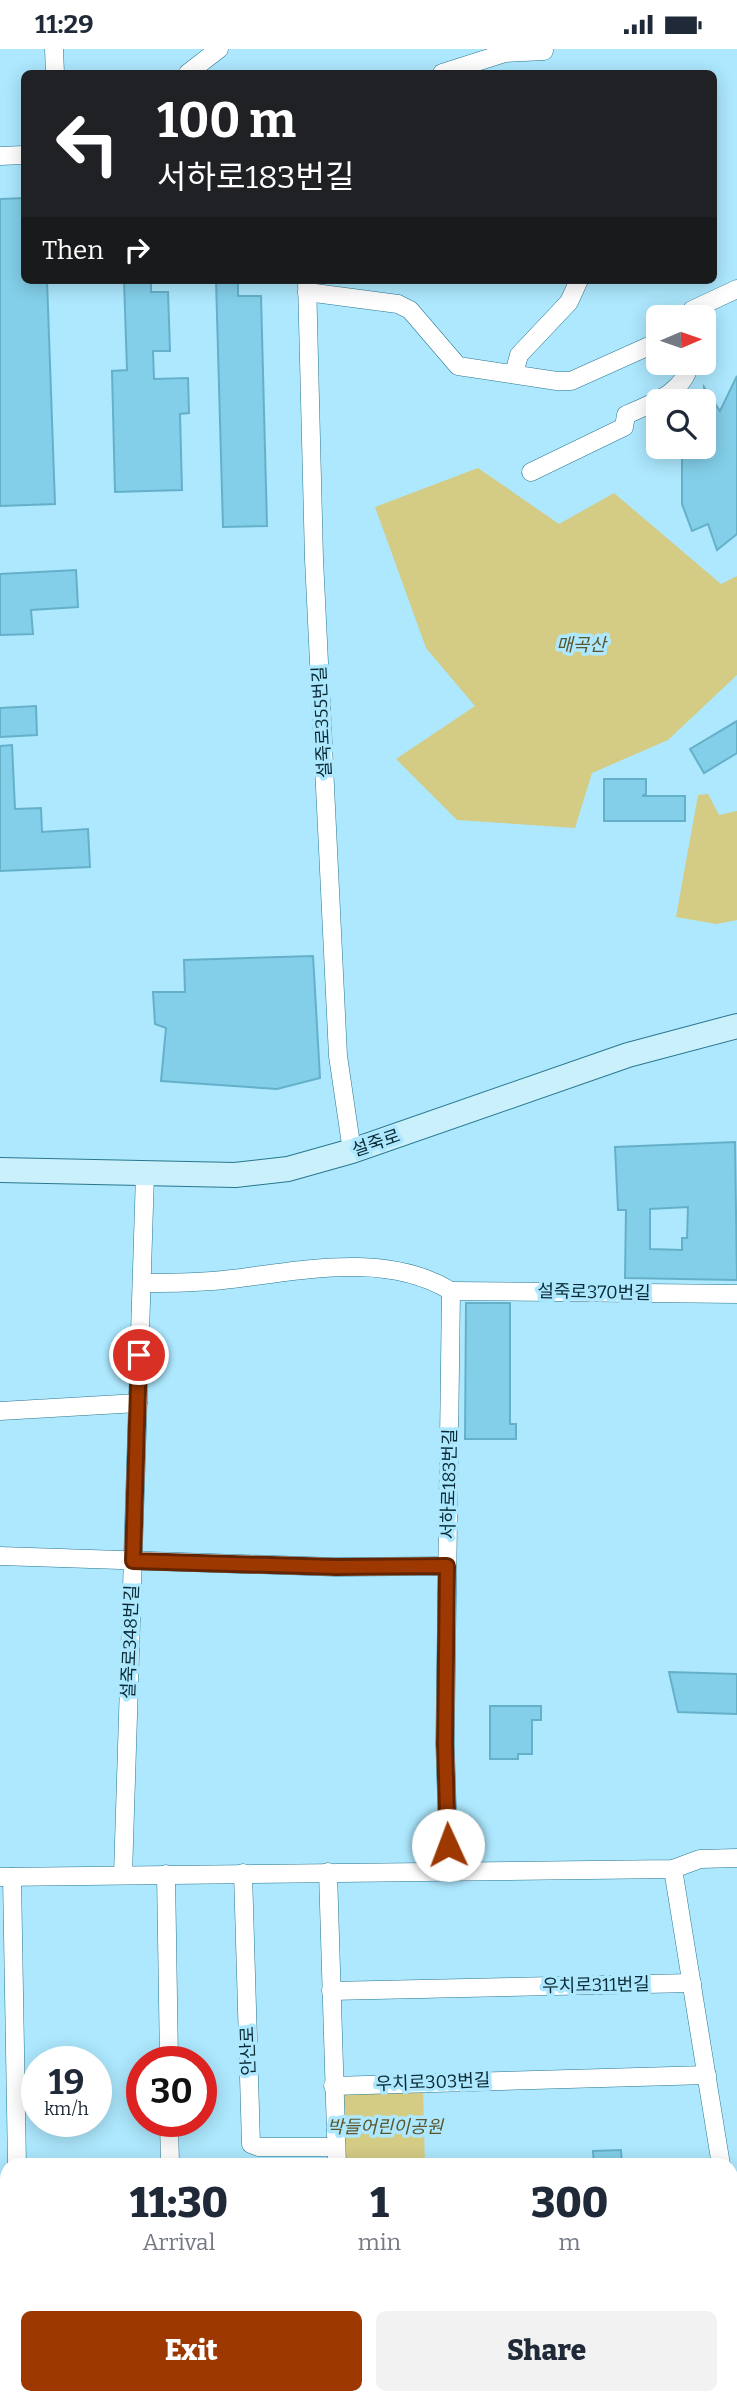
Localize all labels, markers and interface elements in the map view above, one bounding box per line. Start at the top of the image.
text: 11:29 [35,9,94,40]
text: 100 m [157,91,296,150]
icon: left [42,98,133,189]
text: 서하로183번길 [157,158,354,196]
icon: right [118,231,156,269]
text: Then [42,235,104,266]
north arrow [646,305,716,375]
map controls [646,305,716,459]
button: search [646,389,716,459]
park label: 매곡산 [556,634,608,656]
street label: 설죽로355번길 [308,665,336,779]
street label: 설죽로 [349,1125,403,1161]
street label: 설죽로370번길 [537,1280,651,1304]
pin [109,1325,169,1385]
icon: arrive [120,1336,158,1374]
street label: 서하로183번길 [437,1428,461,1540]
street label: 설죽로348번길 [117,1584,143,1700]
position arrow [411,1808,485,1882]
street label: 우치로311번길 [542,1973,650,1997]
street label: 안산로 [236,2026,260,2076]
speed limit sign: 30 [126,2046,217,2137]
text: 19 [49,2061,84,2103]
street label: 우치로303번길 [375,2069,491,2095]
text: km/h [44,2098,89,2120]
park label: 박들어린이공원 [327,2116,444,2138]
text: 11:30 [130,2178,228,2228]
text: 1 [370,2178,389,2228]
text: 300 [531,2178,608,2228]
text: Arrival [142,2228,215,2256]
text: min [358,2228,401,2256]
text: m [559,2228,581,2256]
button: Exit [21,2311,362,2391]
button: Share [376,2311,717,2391]

